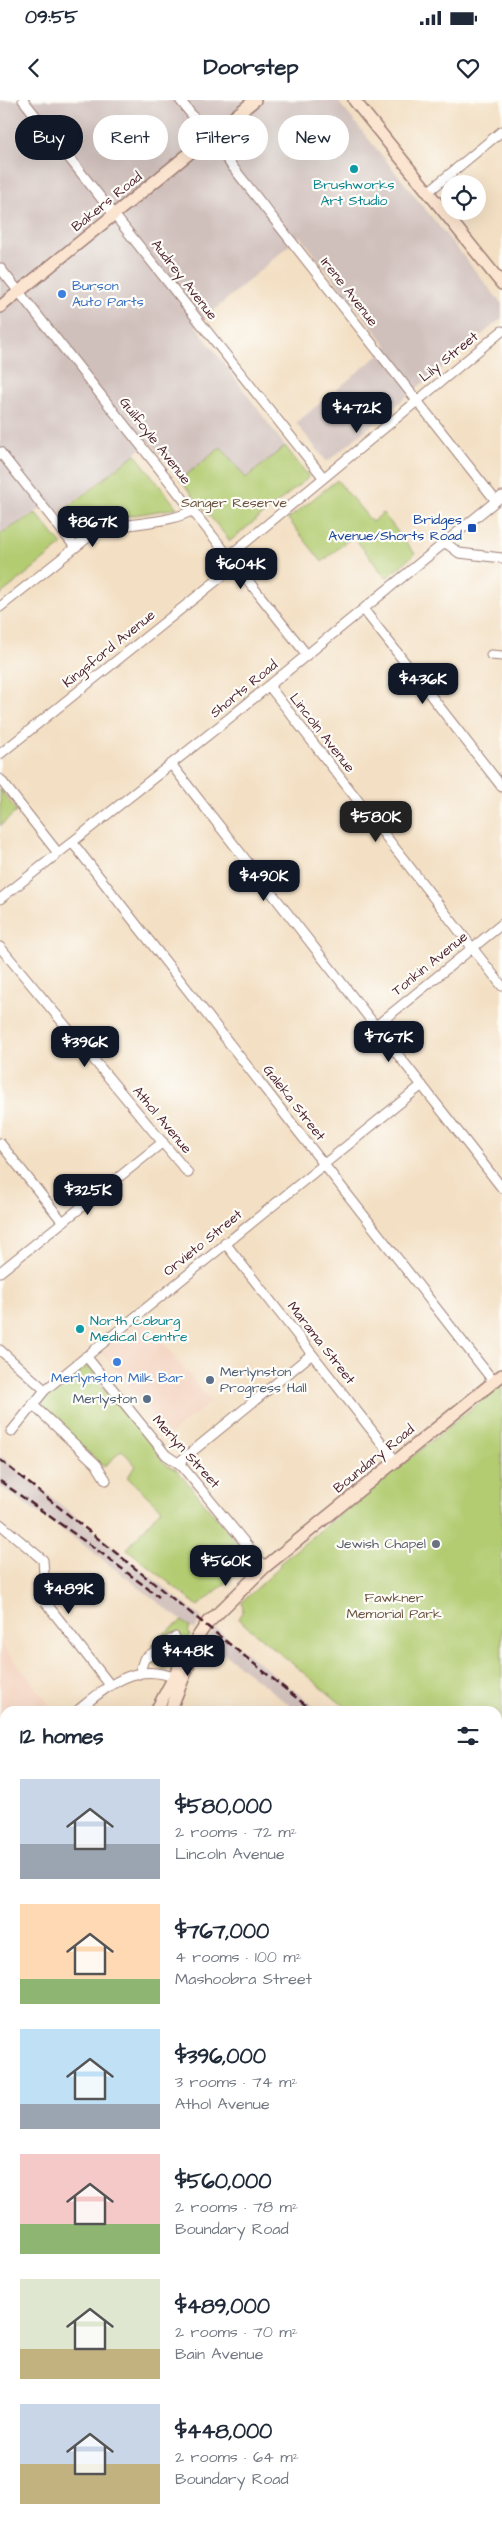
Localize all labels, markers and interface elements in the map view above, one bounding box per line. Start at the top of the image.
text: 09:55 [25,4,78,31]
text: Doorstep [203,52,299,83]
icon: back [20,54,48,82]
icon: heart [454,54,482,82]
chip: Buy [15,115,83,160]
chip: Rent [93,115,168,160]
chip: Filters [178,115,268,160]
chip: New [278,115,349,160]
marker: Brushworks Art Studio [348,163,360,175]
street label: Bakers Road [67,167,147,237]
place label: Brushworks Art Studio [313,175,395,211]
map controls [441,175,486,220]
button: locate [441,175,486,220]
street label: Audrey Avenue [146,235,222,325]
street label: Irene Avenue [316,253,383,331]
place label: Burson Auto Parts [72,276,144,312]
marker: Burson Auto Parts [56,288,68,300]
street label: Lily Street [415,327,483,387]
pin: $472K [322,392,392,434]
street label: Guilfoyle Avenue [115,393,196,489]
text: $472K [333,397,381,419]
park label: Sanger Reserve [181,493,287,513]
pin: $867K [58,506,128,548]
place label: Bridges Avenue/Shorts Road [328,510,462,546]
text: $867K [69,511,117,533]
marker: Bridges Avenue/Shorts Road [466,522,478,534]
pin: $604K [206,548,276,590]
text: $604K [216,553,266,575]
street label: Kingsford Avenue [58,605,160,693]
street label: Shorts Road [206,655,282,723]
pin: $436K [388,662,458,705]
text: $436K [399,668,447,690]
street label: Lincoln Avenue [285,689,360,777]
pin: $580K [341,800,411,843]
text: $580K [351,806,401,828]
pin: $490K [229,860,299,902]
text: $490K [240,865,288,887]
street label: Tonkin Avenue [388,927,473,1001]
pin: $767K [354,1020,424,1063]
pin: $396K [50,1026,120,1068]
text: $767K [365,1026,413,1048]
text: $396K [62,1031,108,1053]
street label: Galeka Street [258,1061,330,1145]
street label: Athol Avenue [128,1082,197,1158]
pin: $325K [53,1174,123,1216]
text: $325K [64,1179,112,1201]
street label: Orvieto Street [159,1205,247,1281]
street label: Marama Street [282,1297,360,1389]
place label: North Coburg Medical Centre [90,1311,188,1347]
marker: North Coburg Medical Centre [74,1323,86,1335]
marker: Merlynston Milk Bar [111,1356,123,1368]
place label: Merlynston Progress Hall [220,1362,307,1398]
place label: Merlynston Milk Bar [51,1368,183,1388]
marker: Merlynston Progress Hall [204,1374,216,1386]
place label: Merlyston [73,1389,137,1409]
marker: Merlyston [141,1393,153,1405]
street label: Merlyn Street [148,1411,225,1493]
street label: Boundary Road [329,1420,419,1498]
place label: Jewish Chapel [336,1534,426,1554]
marker: Jewish Chapel [430,1538,442,1550]
pin: $560K [191,1544,261,1587]
text: $560K [201,1550,251,1572]
pin: $489K [34,1572,104,1615]
text: $489K [45,1578,93,1600]
park label: Fawkner Memorial Park [346,1588,442,1624]
pin: $448K [153,1634,223,1677]
text: $448K [163,1640,213,1662]
text: 12 homes [20,1722,104,1751]
icon: filters [454,1722,482,1750]
text: $580,000 [175,1792,272,1821]
icon: home [60,1799,120,1859]
text: 2 rooms · 72 m² [175,1821,297,1843]
text: Lincoln Avenue [175,1843,285,1865]
text: $767,000 [175,1917,269,1946]
icon: home [60,1924,120,1984]
text: 4 rooms · 100 m² [175,1946,302,1968]
text: Mashoobra Street [175,1968,312,1990]
text: $396,000 [175,2042,266,2071]
icon: home [60,2049,120,2109]
text: 3 rooms · 74 m² [175,2071,298,2093]
text: Athol Avenue [175,2093,270,2115]
text: $560,000 [175,2167,271,2196]
icon: home [60,2174,120,2234]
text: 2 rooms · 78 m² [175,2196,298,2218]
text: Boundary Road [175,2218,289,2240]
text: $489,000 [175,2292,270,2321]
icon: home [60,2299,120,2359]
text: 2 rooms · 70 m² [175,2321,298,2343]
text: Bain Avenue [175,2343,263,2365]
text: $448,000 [175,2417,272,2446]
icon: home [60,2424,120,2484]
text: 2 rooms · 64 m² [175,2446,299,2468]
text: Boundary Road [175,2468,289,2490]

